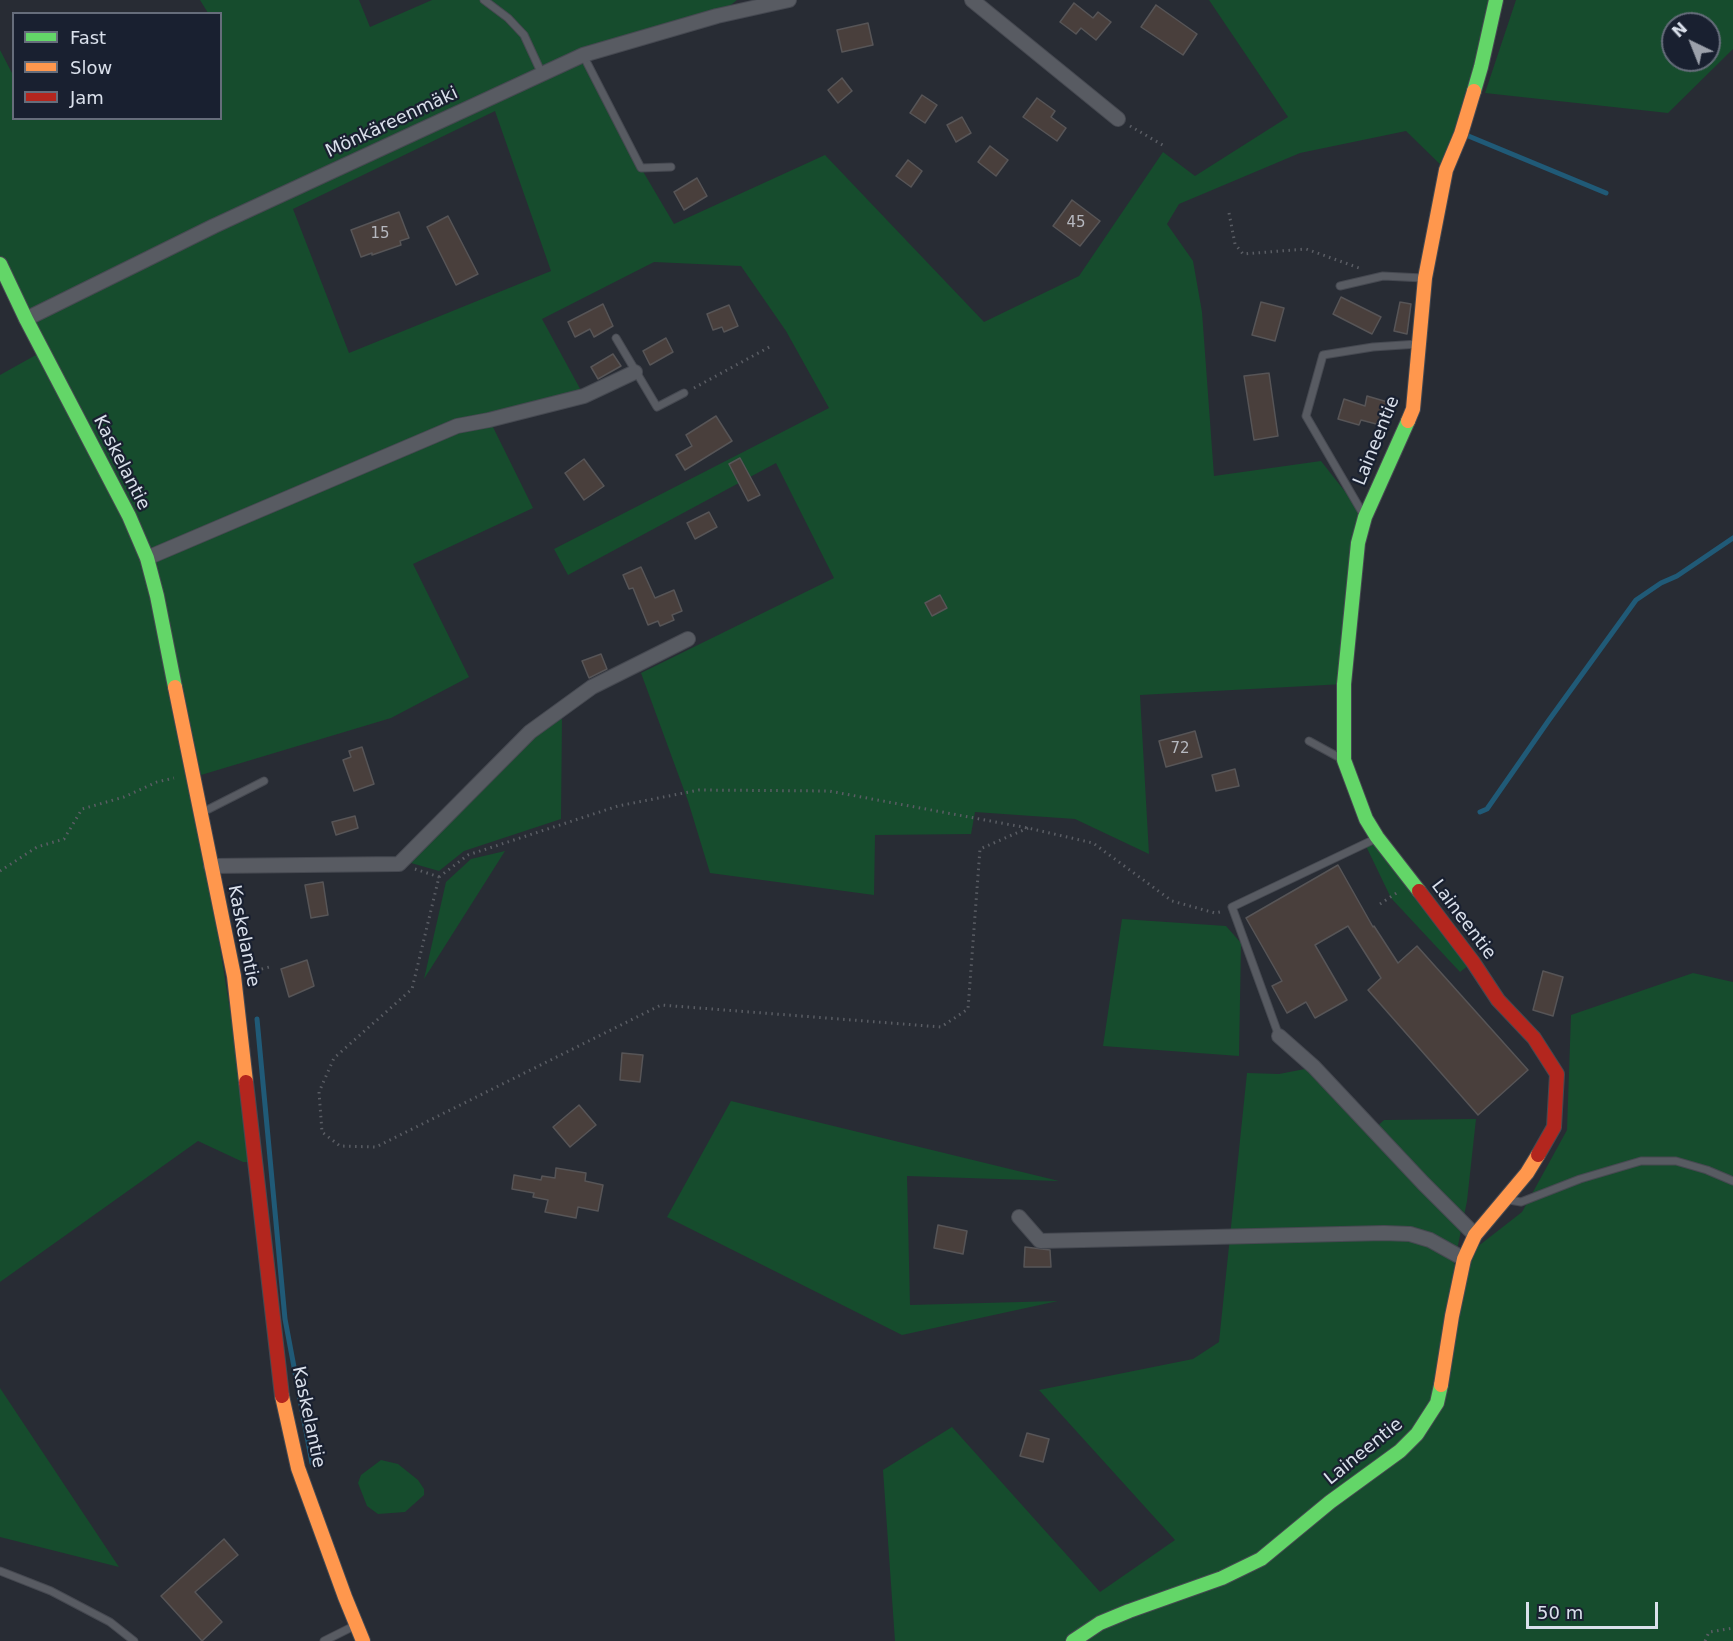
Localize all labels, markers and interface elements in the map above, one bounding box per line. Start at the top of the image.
legend [12,12,222,120]
north arrow [1661,12,1721,72]
text: N [1668,18,1691,41]
text: Fast [70,27,106,48]
text: Slow [70,57,112,78]
street label: Mönkäreenmäki [322,83,462,163]
text: Jam [70,87,104,108]
house number: 45 [1066,214,1086,232]
house number: 15 [370,225,390,243]
street label: Laineentie [1349,393,1405,489]
street label: Kaskelantie [88,412,154,514]
house number: 72 [1170,740,1190,758]
street label: Laineentie [1426,876,1500,964]
street label: Kaskelantie [223,883,263,989]
street label: Kaskelantie [287,1364,329,1470]
street label: Laineentie [1321,1414,1407,1490]
scale bar [1529,1590,1661,1628]
text: 50 m [1537,1602,1583,1623]

